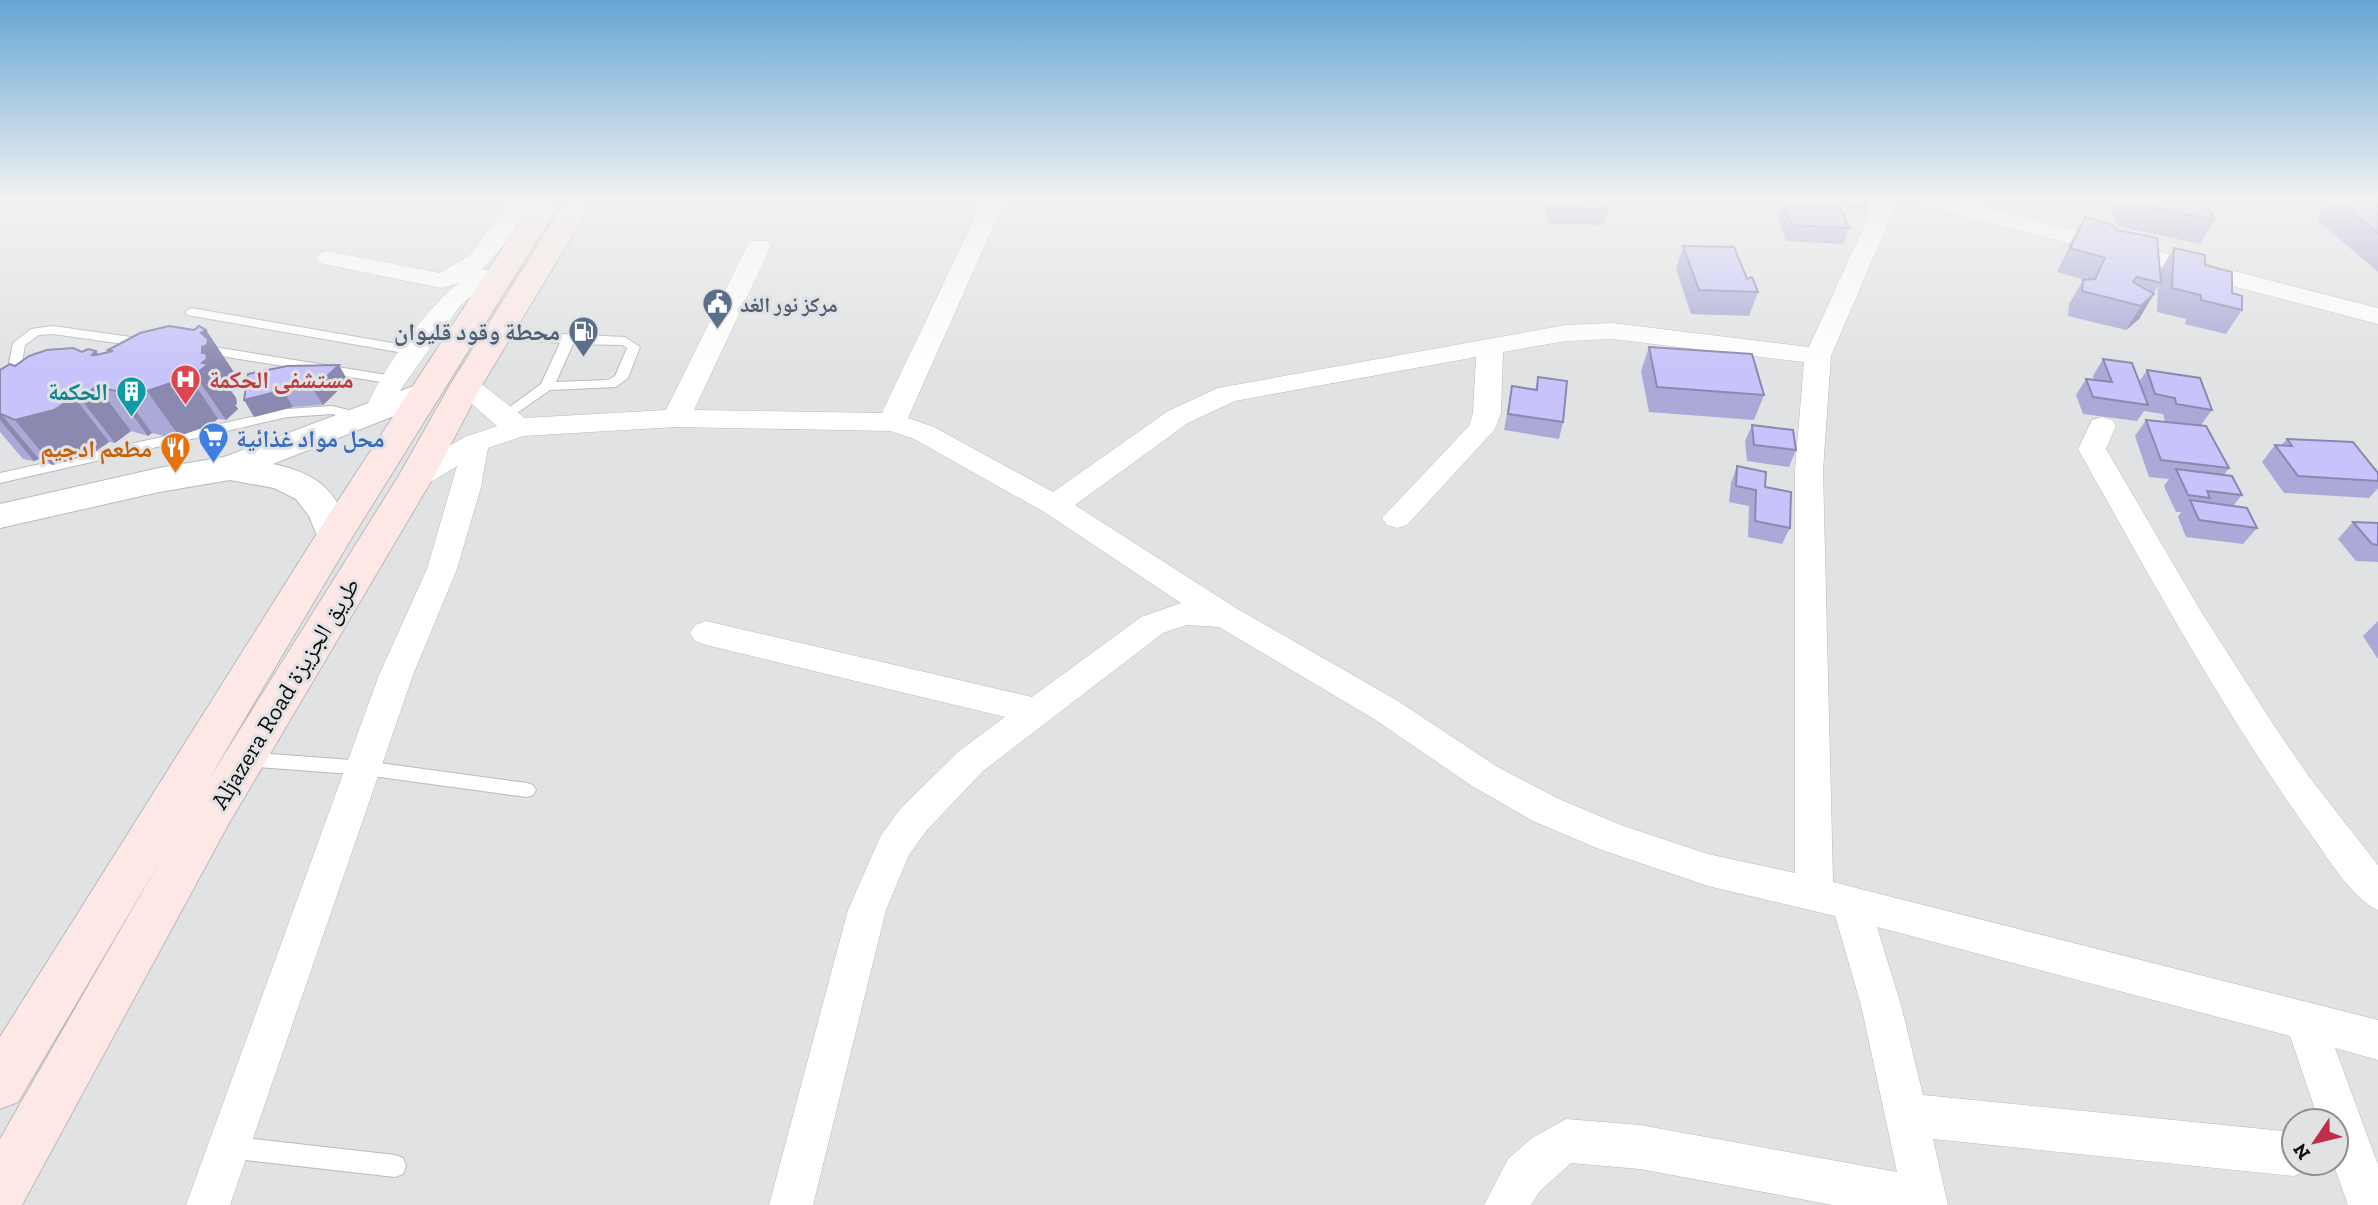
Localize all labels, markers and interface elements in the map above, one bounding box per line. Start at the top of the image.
public building icon: مركز نور الغد [700,287,734,331]
place label: مركز نور الغد [740,292,838,317]
fuel station icon: محطة وقود قليوان [566,314,600,358]
place label: محطة وقود قليوان [394,317,560,346]
hospital icon: مستشفى الحكمة [169,362,203,406]
place label: مستشفى الحكمة [209,365,353,394]
building icon: الحكمة [114,374,148,418]
place label: الحكمة [48,377,108,406]
supermarket icon: محل مواد غذائية [196,421,230,465]
place label: محل مواد غذائية [236,424,385,453]
restaurant icon: مطعم ادجيم [158,431,192,475]
place label: مطعم ادجيم [40,434,152,465]
street label: Aljazera Road طريق الجزيزة [204,572,366,814]
north arrow [2280,1107,2350,1177]
text: N [2288,1139,2315,1164]

